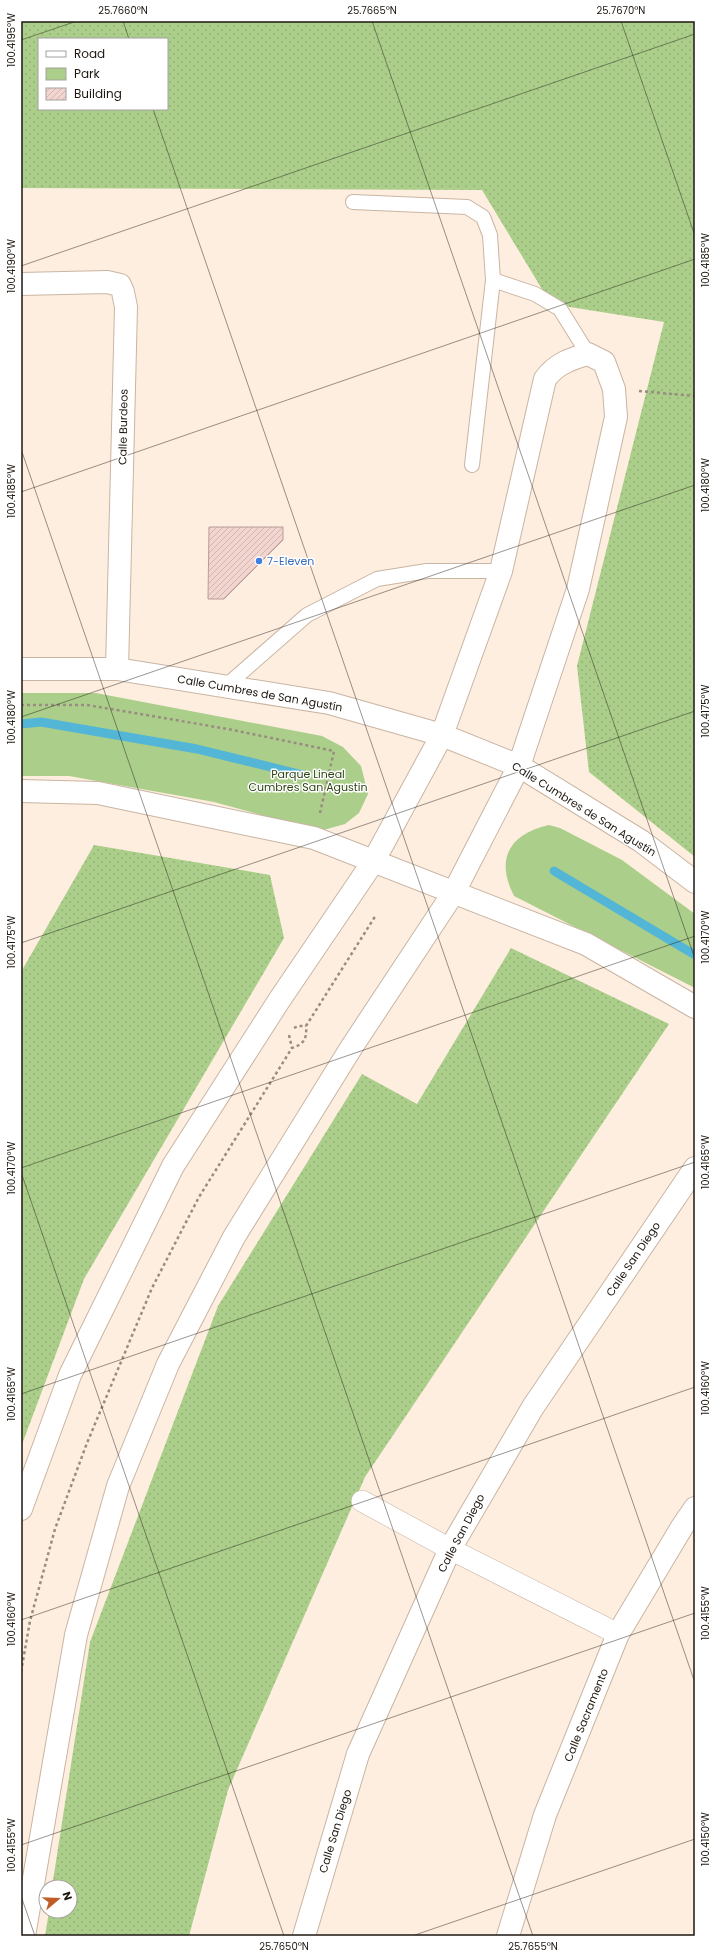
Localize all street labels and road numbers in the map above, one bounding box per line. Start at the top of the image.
street label: Calle Burdeos [114,389,132,465]
street label: Calle Cumbres de San Agustín [176,671,344,715]
street label: Calle Cumbres de San Agustín [509,758,659,860]
street label: Calle San Diego [602,1219,664,1299]
street label: Calle San Diego [434,1491,488,1575]
street label: Calle Sacramento [560,1666,612,1764]
street label: Calle San Diego [315,1787,355,1875]

